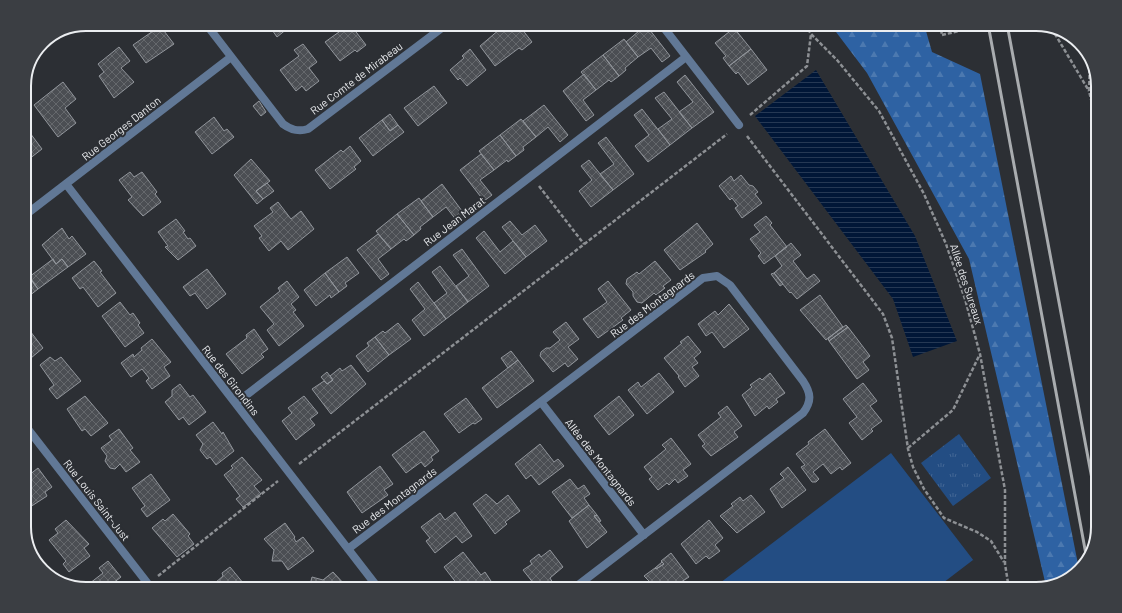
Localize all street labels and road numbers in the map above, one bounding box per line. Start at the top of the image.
street label: Rue Comte de Mirabeau [307,39,405,117]
street label: Rue Georges Danton [79,93,163,163]
street label: Rue Jean Marat [421,194,487,248]
street label: Allée des Sureaux [948,242,986,326]
street label: Rue des Montagnards [607,268,697,340]
street label: Rue des Girondins [200,342,262,418]
street label: Allée des Montagnards [563,416,639,508]
street label: Rue Louis Saint-Just [61,457,133,543]
street label: Rue des Montagnards [349,464,439,536]

